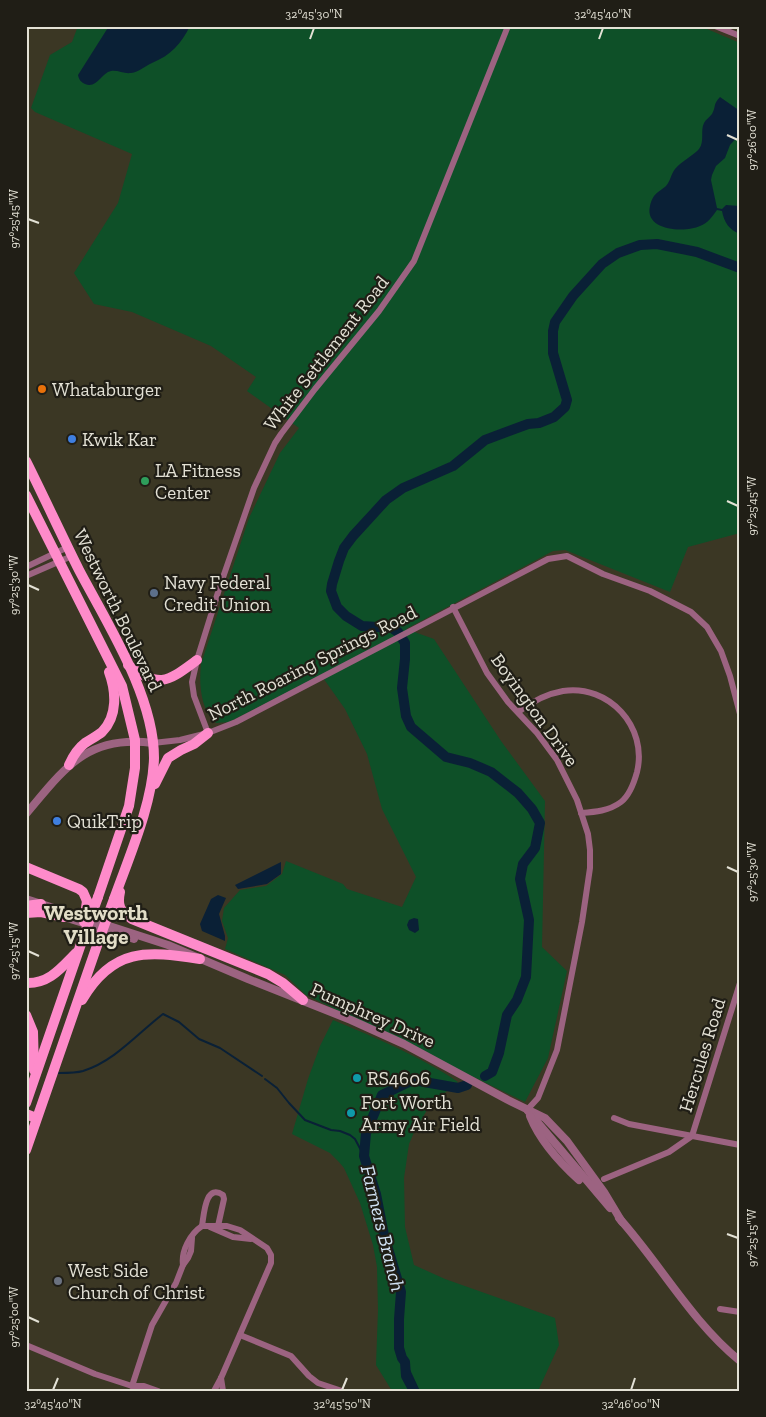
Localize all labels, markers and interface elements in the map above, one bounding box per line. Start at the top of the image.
text: 32°45'30"N [285,7,343,21]
text: 32°45'40"N [574,7,632,21]
text: 97°26'00"W [745,109,759,171]
text: 97°25'45"W [7,189,21,249]
street label: White Settlement Road [259,271,394,435]
place label: Whataburger [52,378,162,401]
marker: Whataburger [36,383,48,395]
place label: Kwik Kar [82,428,157,451]
marker: Kwik Kar [66,433,78,445]
place label: LA Fitness Center [155,459,241,504]
marker: LA Fitness Center [139,475,151,487]
text: 97°25'45"W [745,476,759,536]
street label: Westworth Boulevard [69,525,168,695]
text: 97°25'30"W [7,554,21,615]
place label: Navy Federal Credit Union [164,571,270,616]
marker: Navy Federal Credit Union [148,587,160,599]
street label: North Roaring Springs Road [204,600,421,726]
street label: Boyington Drive [486,649,584,771]
place label: QuikTrip [67,810,142,833]
marker: QuikTrip [51,815,63,827]
text: 97°25'30"W [745,841,759,902]
district label: Westworth Village [44,900,148,949]
text: 97°25'15"W [7,921,21,980]
street label: Pumphrey Drive [307,977,439,1053]
street label: Hercules Road [674,995,730,1115]
place label: RS4606 [367,1067,430,1090]
marker: RS4606 [351,1072,363,1084]
place label: Fort Worth Army Air Field [361,1091,481,1136]
marker: Fort Worth Army Air Field [345,1107,357,1119]
water label: Farmers Branch [356,1162,410,1294]
text: 97°25'15"W [745,1208,759,1267]
place label: West Side Church of Christ [68,1259,205,1304]
marker: West Side Church of Christ [52,1275,64,1287]
text: 97°25'00"W [7,1286,21,1347]
text: 32°45'40"N [24,1397,82,1411]
text: 32°45'50"N [313,1397,371,1411]
text: 32°46'00"N [602,1397,660,1411]

